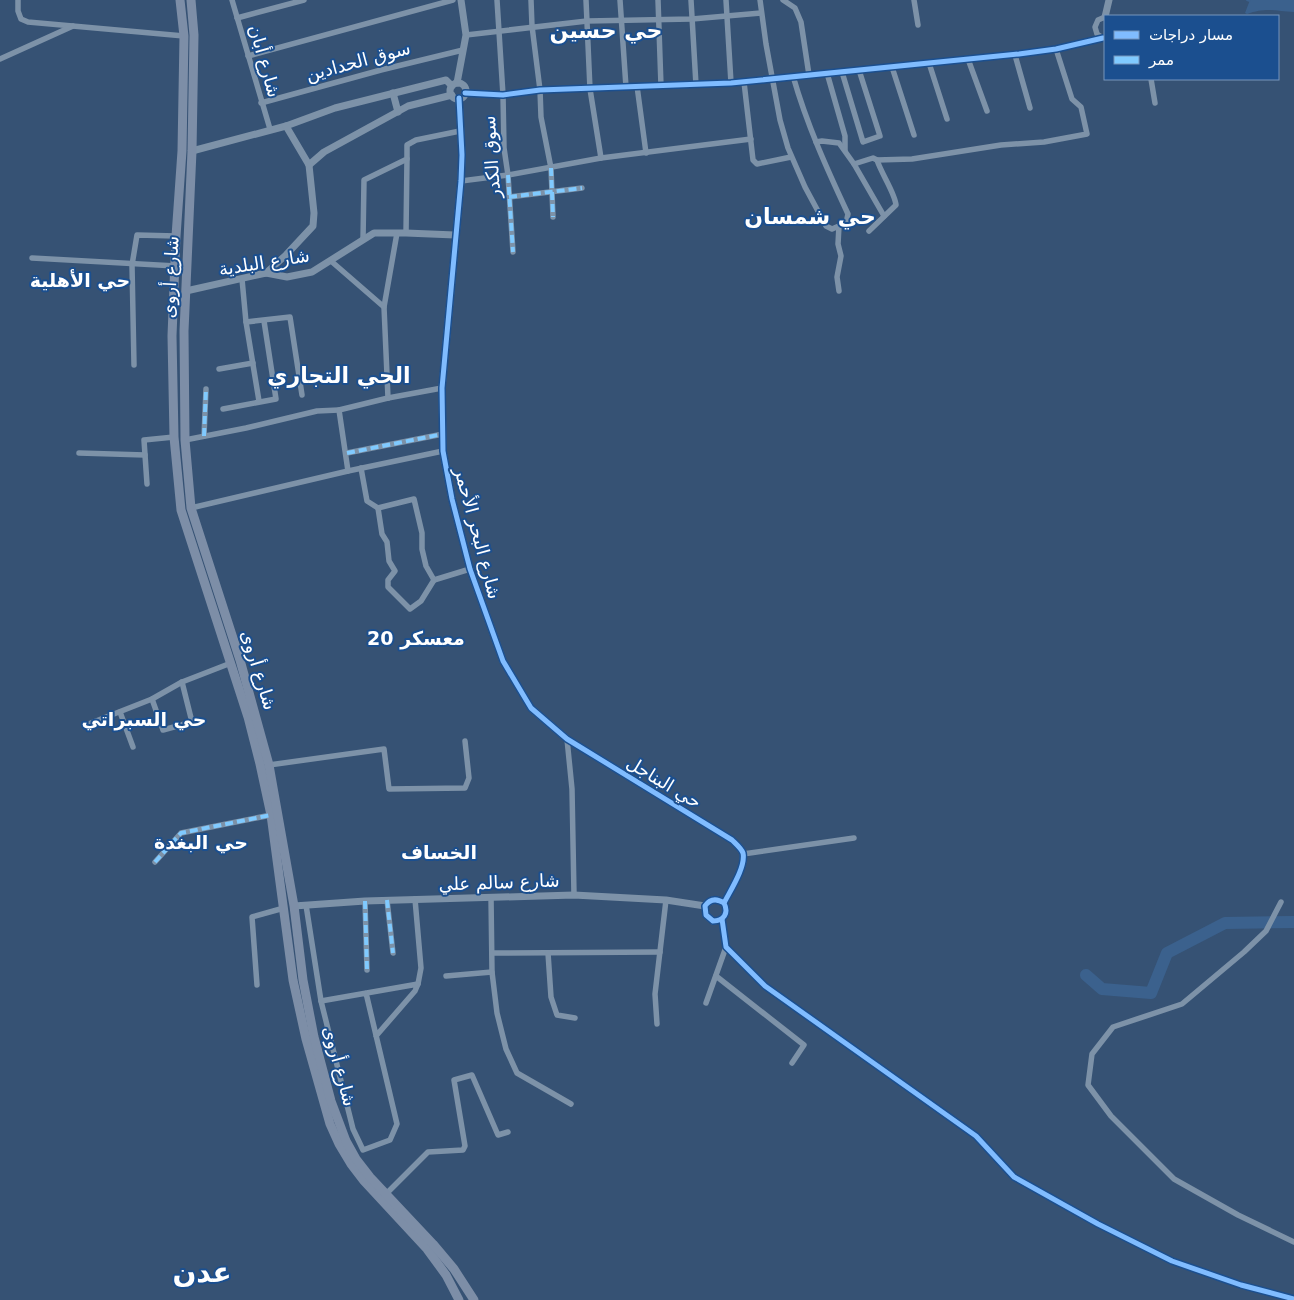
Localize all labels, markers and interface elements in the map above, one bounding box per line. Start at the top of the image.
legend [1104,15,1279,80]
district label: حي حسين [550,18,662,44]
street label: شارع أبان [244,22,286,100]
text: مسار دراجات [1149,26,1233,44]
street label: سوق الحدادين [303,37,413,86]
text: ممر [1148,51,1174,69]
street label: سوق الكدر [478,115,505,200]
district label: حي شمسان [744,204,876,230]
street label: شارع أروى [156,235,184,319]
street label: شارع البلدية [217,244,311,281]
district label: حي الأهلية [30,269,130,292]
district label: الحي التجاري [267,363,411,389]
street label: شارع البحر الأحمر [449,464,506,601]
street label: شارع أروى [236,627,282,713]
district label: معسكر 20 [367,627,465,650]
district label: حي السبراتي [82,708,206,731]
street label: حي البناجل [622,752,705,813]
district label: حي البغدة [154,831,248,854]
district label: الخساف [401,841,477,863]
street label: شارع سالم علي [438,869,560,896]
street label: شارع أروى [318,1023,362,1109]
district label: عدن [172,1256,232,1289]

